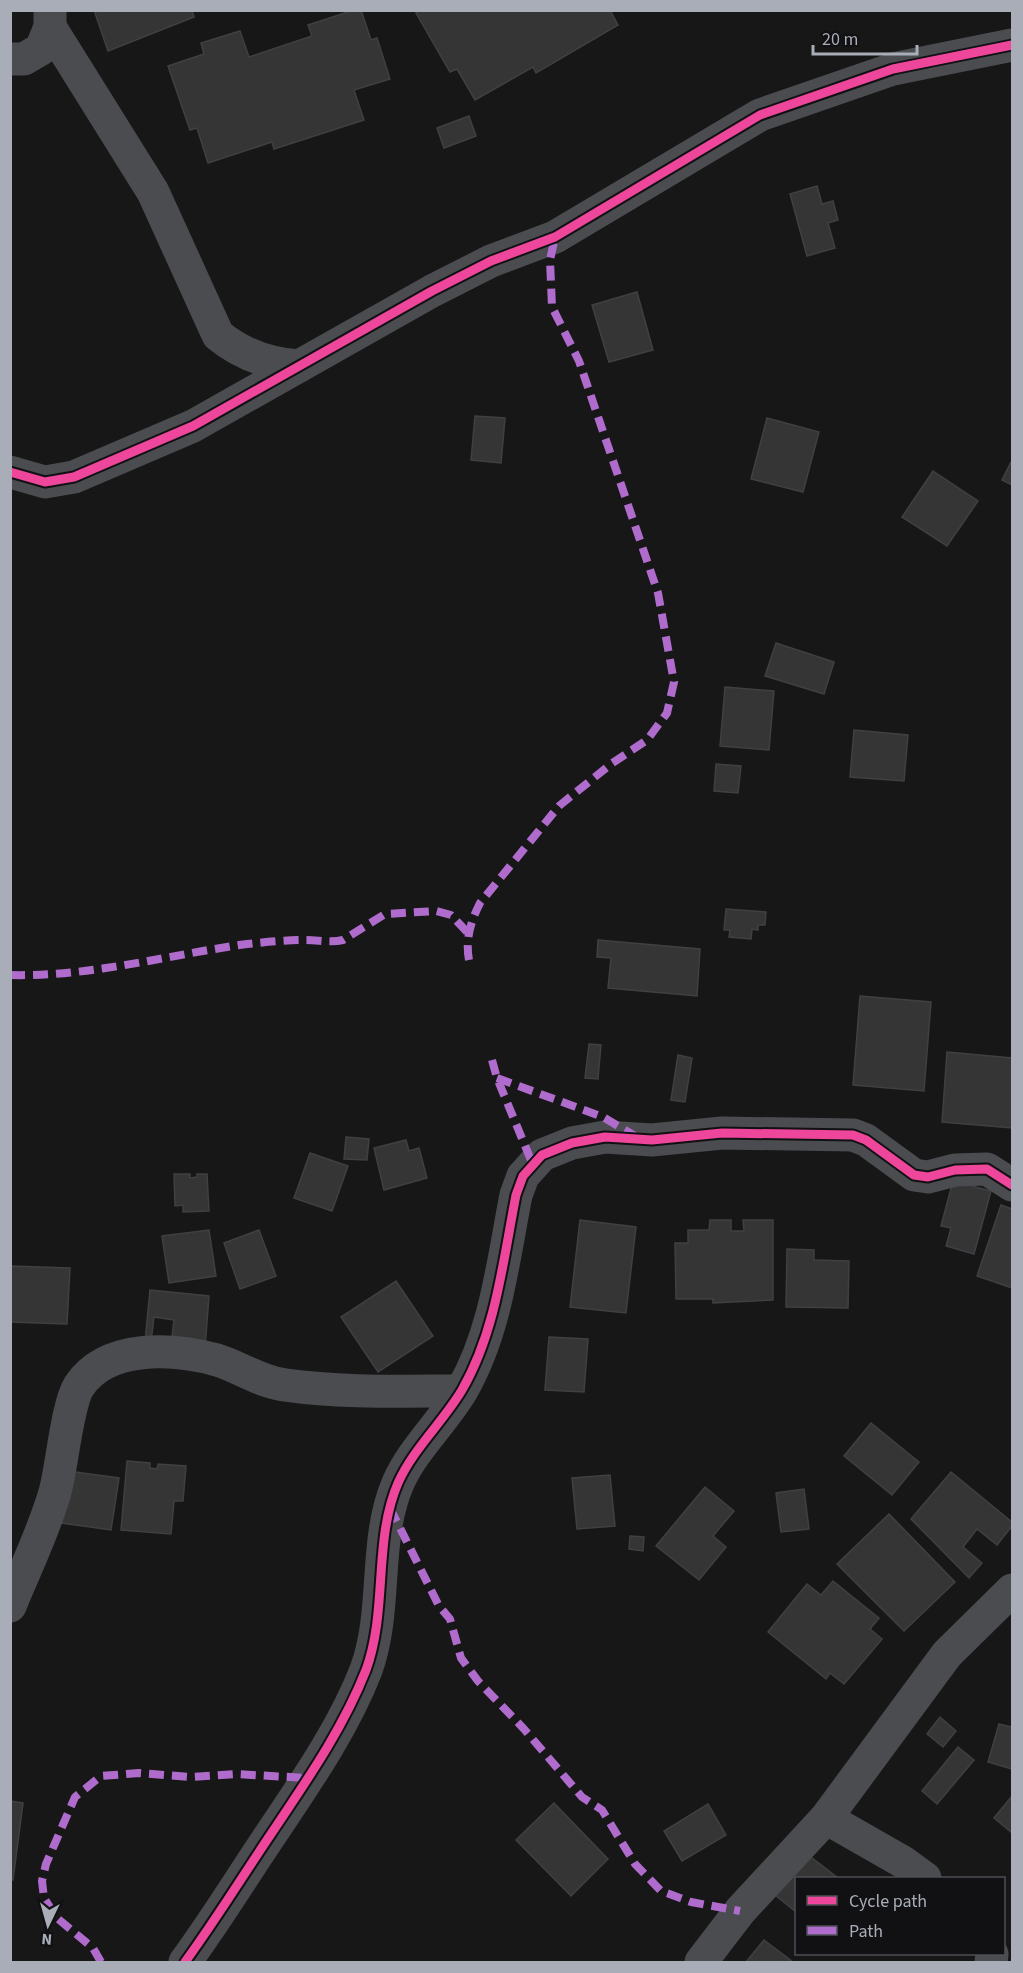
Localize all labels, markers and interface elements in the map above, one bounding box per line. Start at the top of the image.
scale bar [813,18,916,56]
text: 20 m [822,27,858,52]
legend [795,1877,1005,1955]
text: Cycle path [849,1889,927,1914]
north arrow [18,1895,78,1955]
text: Path [849,1919,883,1944]
text: N [41,1928,53,1950]

